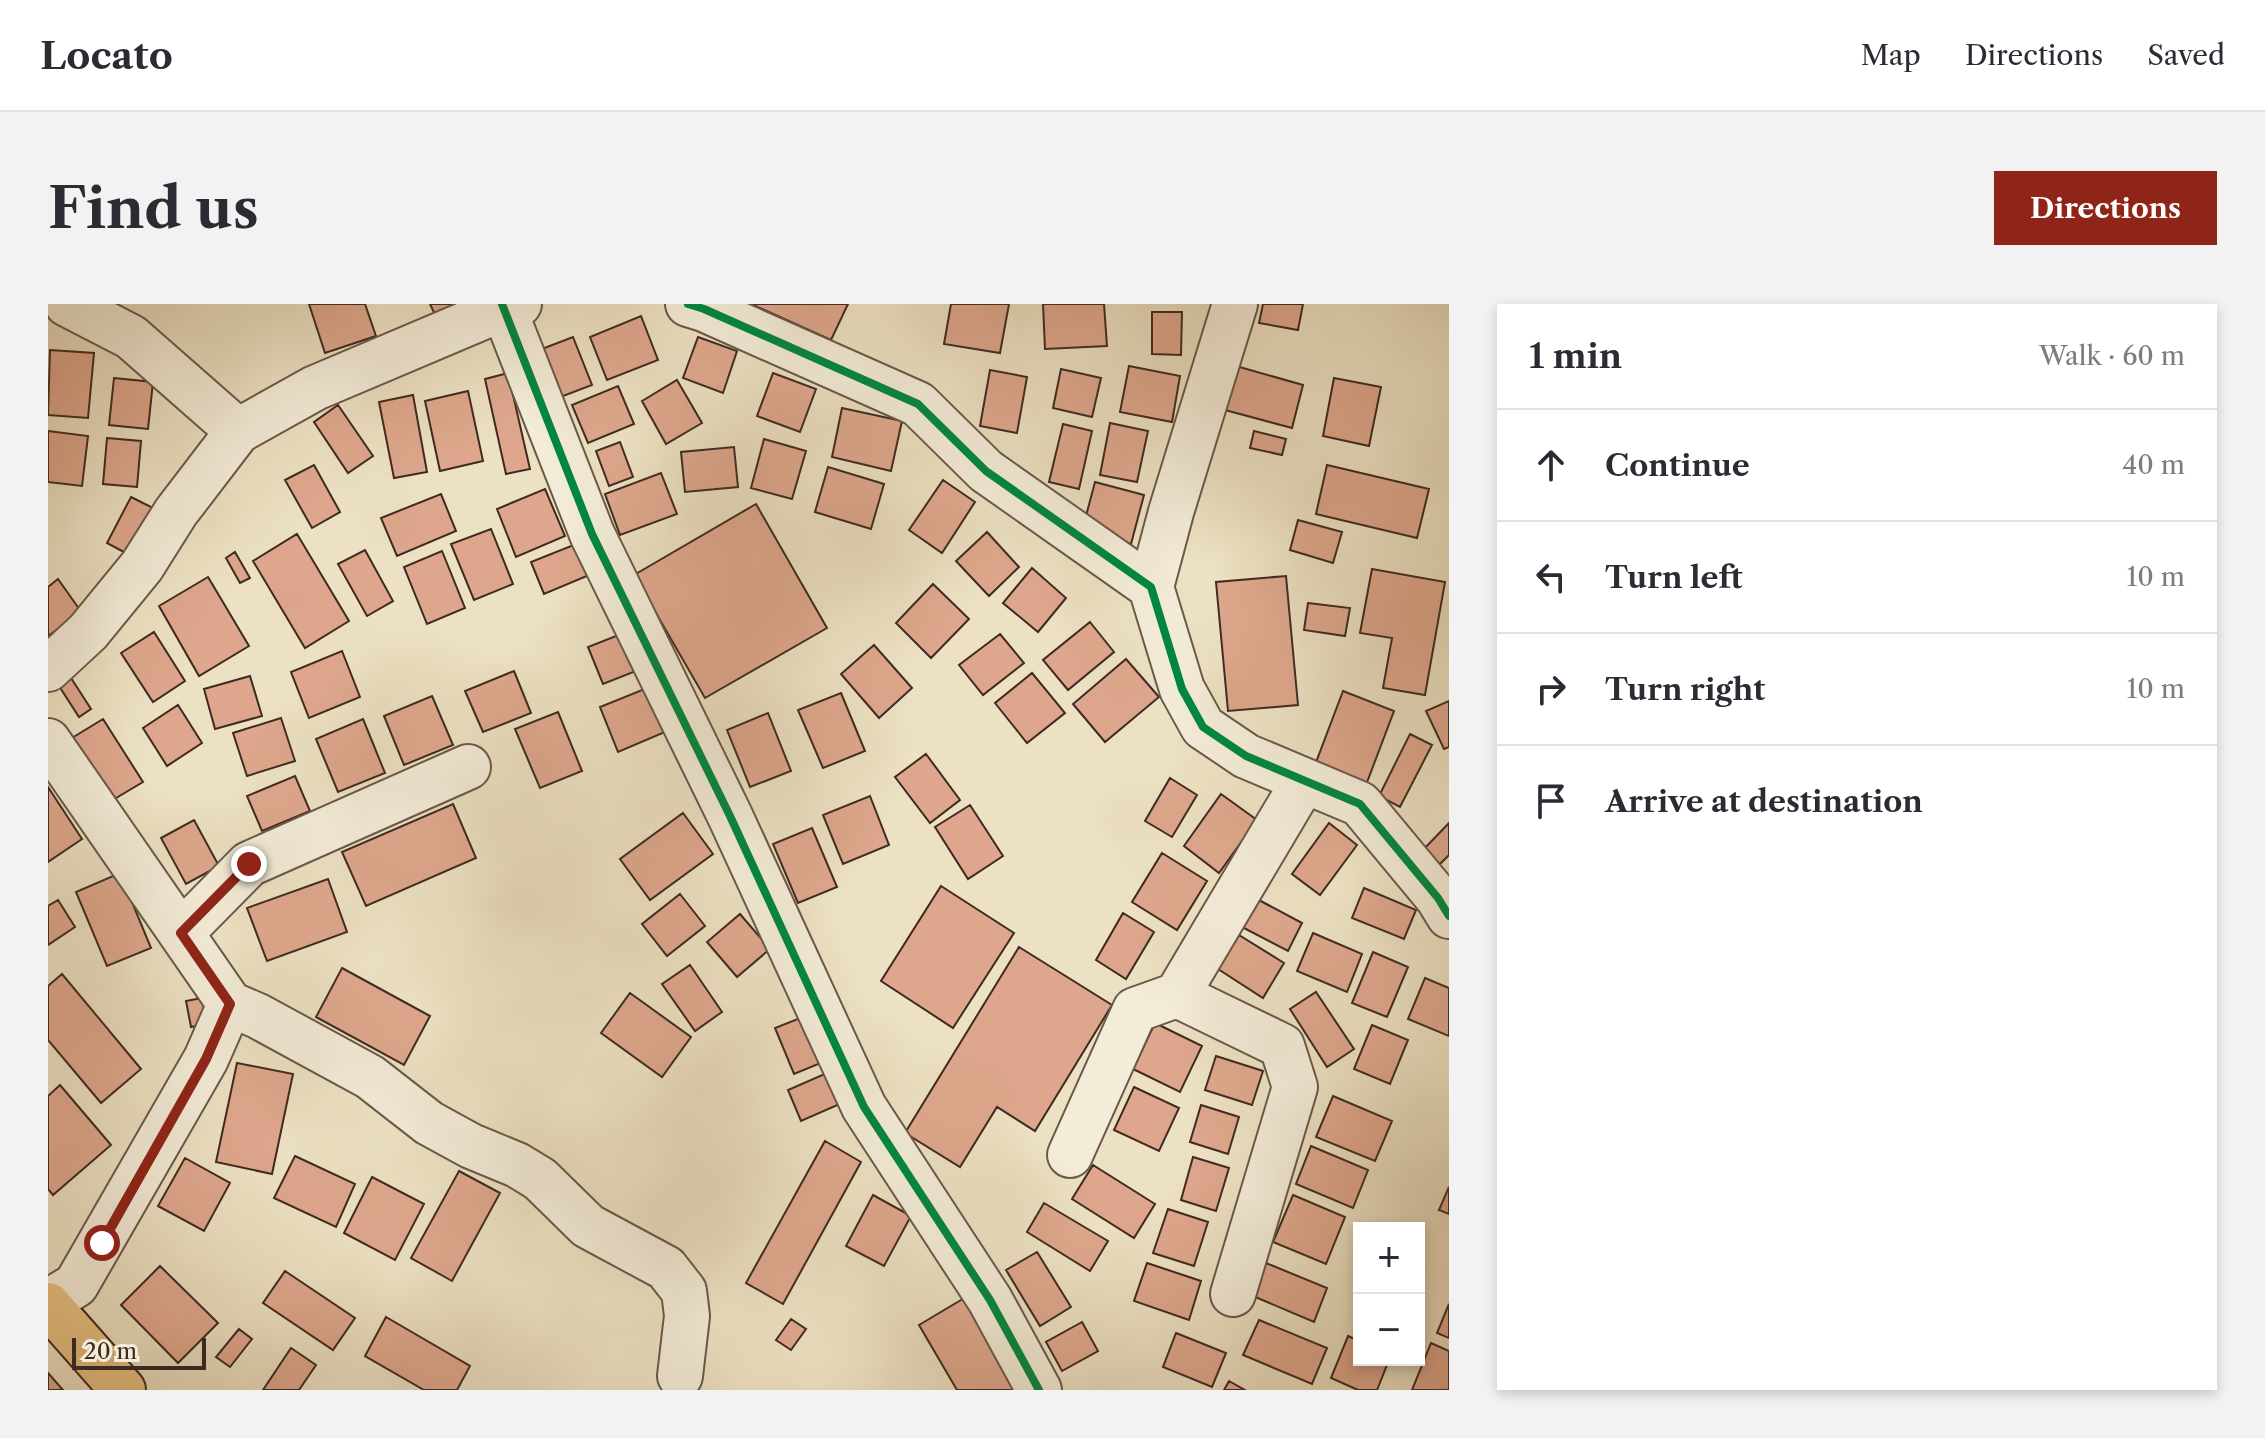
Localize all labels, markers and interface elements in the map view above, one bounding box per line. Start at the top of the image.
text: Locato [40,32,173,79]
text: Map [1861,38,1921,72]
text: Directions [1965,38,2103,72]
text: Saved [2147,38,2225,72]
button: Directions [1994,171,2217,245]
text: Find us [48,174,259,243]
text: 1 min [1529,335,1622,377]
text: Walk · 60 m [2039,340,2185,372]
icon: ahead [1529,443,1573,487]
text: Continue [1605,447,1750,484]
text: 40 m [2122,449,2185,481]
icon: left [1529,555,1573,599]
text: Turn left [1605,559,1742,596]
text: 10 m [2126,561,2185,593]
icon: right [1529,667,1573,711]
text: Turn right [1605,671,1765,708]
text: 10 m [2126,673,2185,705]
icon: arrive [1529,779,1573,823]
text: Arrive at destination [1605,783,1923,820]
route end [231,846,267,882]
map controls [1353,1222,1425,1366]
button: + [1353,1222,1425,1294]
route start [84,1225,120,1261]
button: − [1353,1294,1425,1366]
scale bar [72,1334,206,1370]
text: 20 m [84,1338,137,1365]

